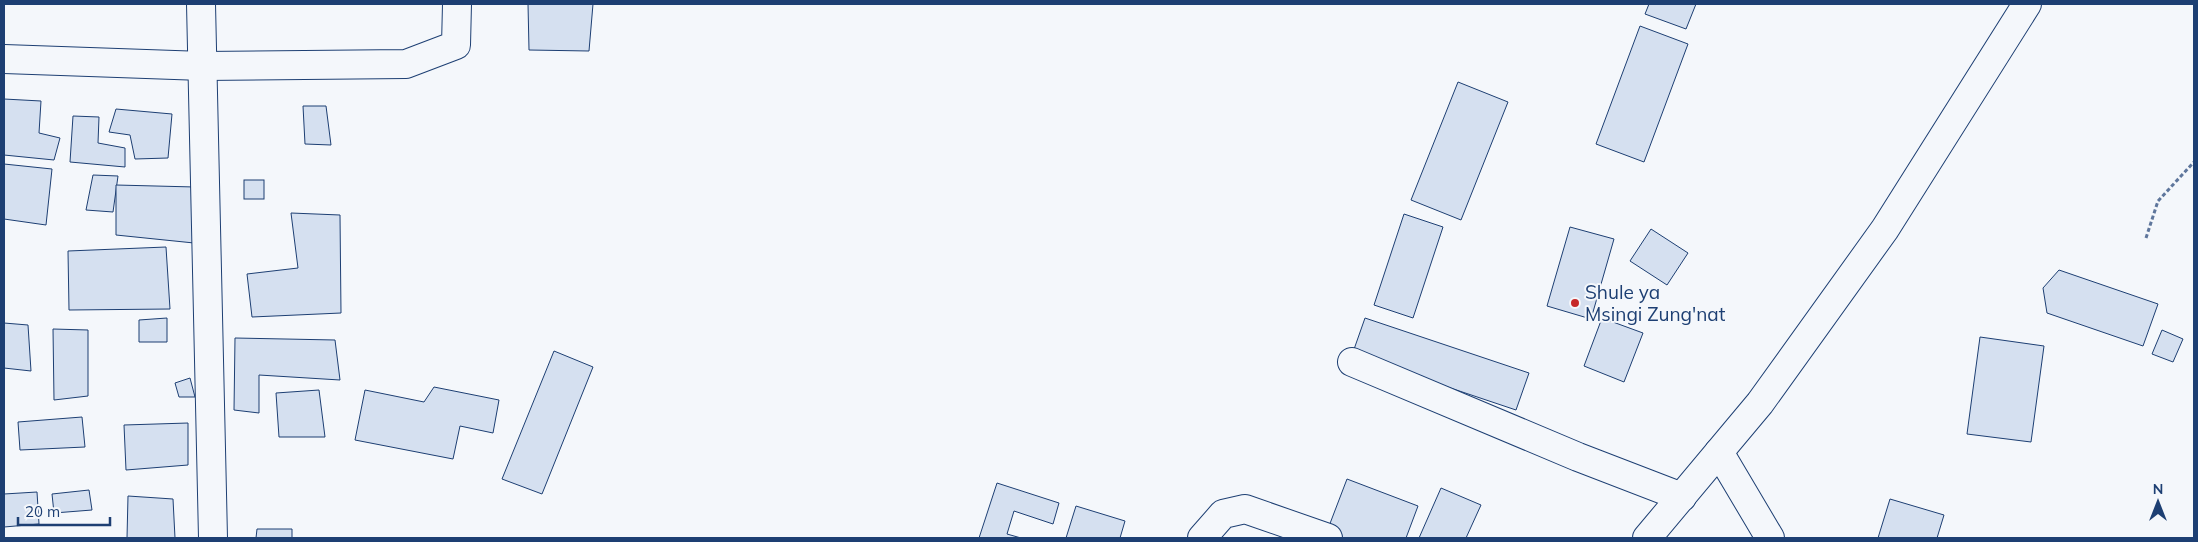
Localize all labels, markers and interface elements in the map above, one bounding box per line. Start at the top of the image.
place label: Shule ya Msingi Zung'nat [1585,280,1726,326]
marker: Shule ya Msingi Zung'nat [1569,297,1581,309]
north arrow [2133,477,2183,527]
text: N [2153,480,2163,498]
scale bar [18,494,110,526]
text: 20 m [25,502,60,521]

